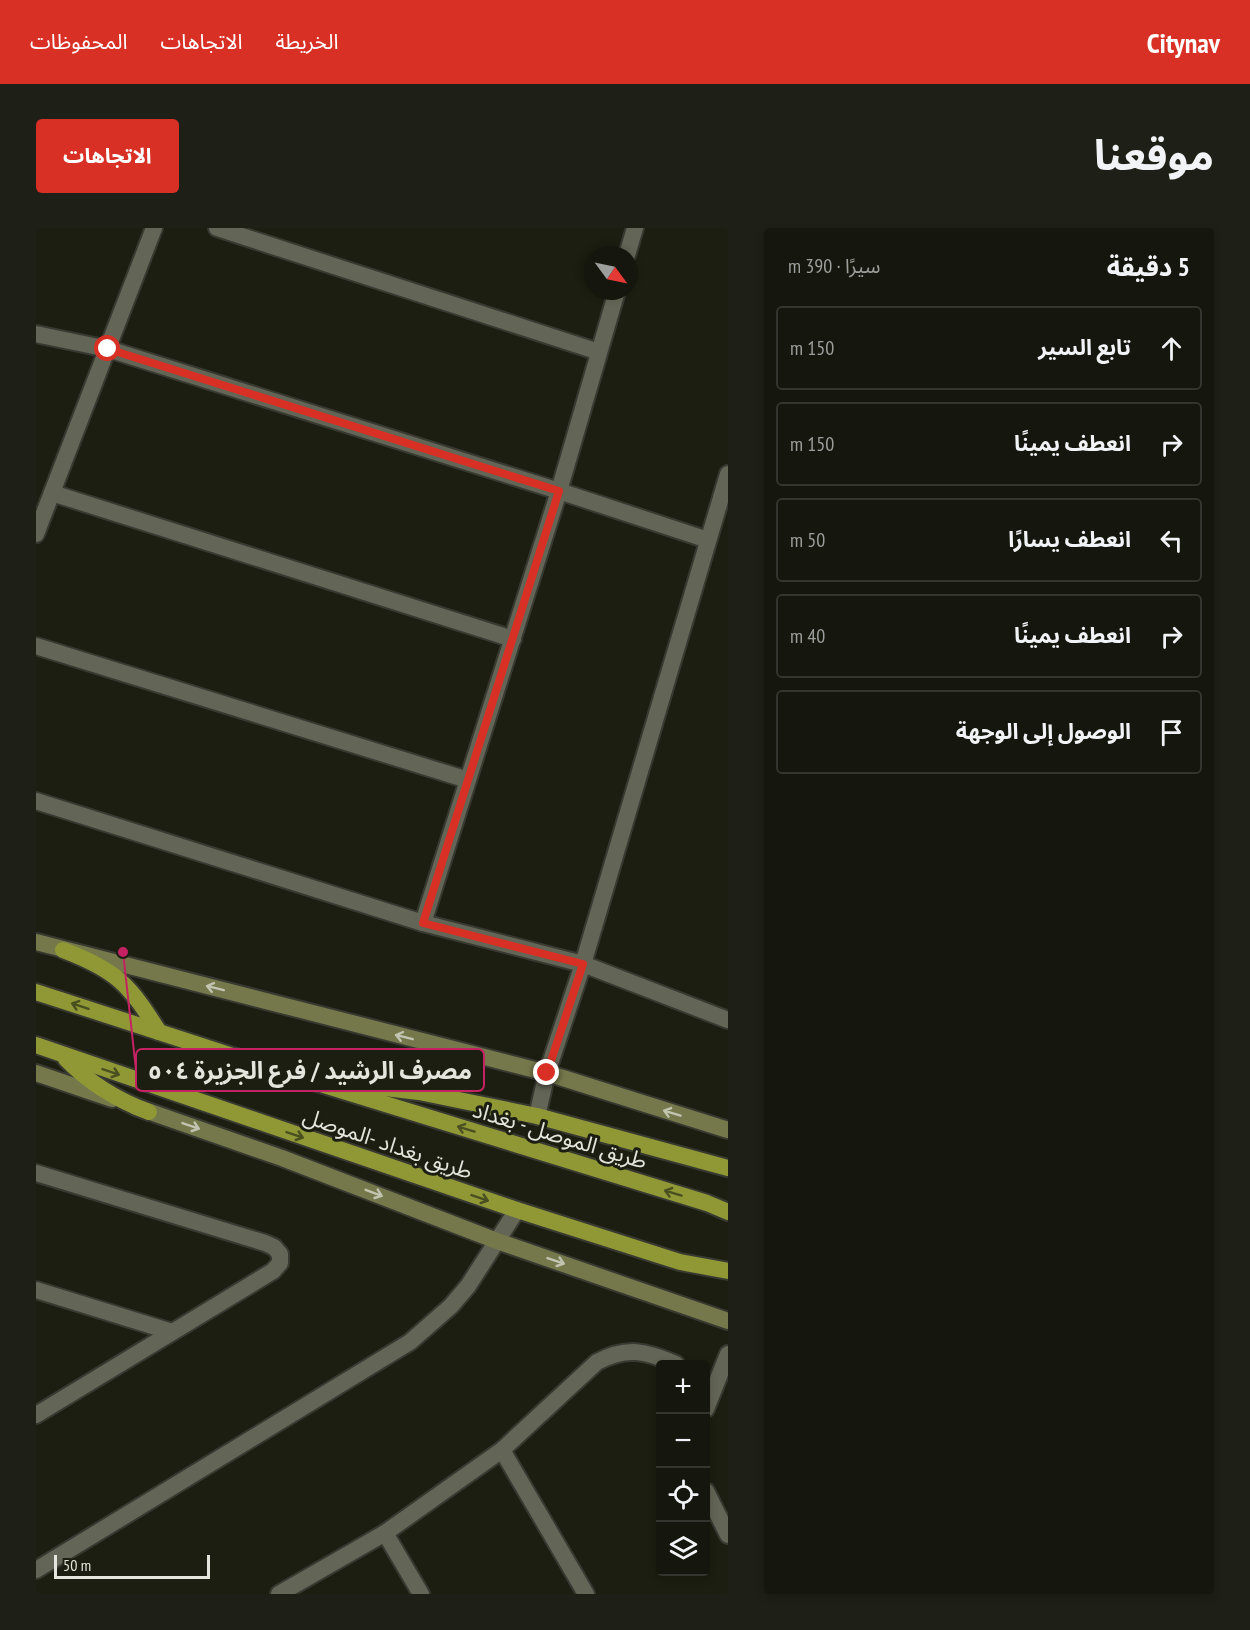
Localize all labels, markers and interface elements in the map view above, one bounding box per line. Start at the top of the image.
text: Citynav [1147,24,1220,61]
text: المحفوظات [30,28,127,55]
text: الاتجاهات [160,28,242,55]
text: الخريطة [275,28,338,55]
button: الاتجاهات [36,119,179,193]
text: موقعنا [1094,127,1214,182]
north arrow [584,246,638,300]
text: 5 دقيقة [1107,250,1190,283]
text: سيرًا · 390 m [788,253,880,279]
icon: ahead [1155,332,1188,365]
text: تابع السير [1038,333,1131,361]
route start [94,335,120,361]
text: 150 m [790,335,834,361]
icon: right [1155,428,1188,461]
text: انعطف يمينًا [1014,429,1131,457]
text: 150 m [790,431,834,457]
icon: left [1155,524,1188,557]
text: انعطف يسارًا [1008,525,1131,553]
text: 50 m [790,527,825,553]
icon: right [1155,620,1188,653]
text: انعطف يمينًا [1014,621,1131,649]
text: 40 m [790,623,825,649]
icon: arrive [1155,716,1188,749]
text: الوصول إلى الوجهة [956,717,1131,745]
one-way arrow [206,982,225,994]
one-way arrow [71,1000,90,1011]
one-way arrow [395,1030,414,1042]
callout: مصرف الرشيد / فرع الجزيرة ٥٠٤ [136,1049,484,1091]
text: مصرف الرشيد / فرع الجزيرة ٥٠٤ [148,1055,472,1088]
route end [533,1059,559,1085]
one-way arrow [101,1067,120,1078]
street label: طريق الموصل - بغداد [469,1095,651,1175]
street label: طريق بغداد -الموصل [299,1101,477,1185]
one-way arrow [663,1106,682,1117]
one-way arrow [181,1121,200,1132]
one-way arrow [457,1123,476,1134]
one-way arrow [286,1130,305,1141]
one-way arrow [664,1187,683,1198]
one-way arrow [364,1188,382,1199]
one-way arrow [470,1193,489,1204]
one-way arrow [546,1257,565,1268]
map controls [656,1360,710,1576]
button: + [656,1360,710,1414]
button: − [656,1414,710,1468]
button: locate [656,1468,710,1522]
button: layers [656,1522,710,1576]
scale bar [54,1552,210,1580]
text: 50 m [63,1555,91,1575]

